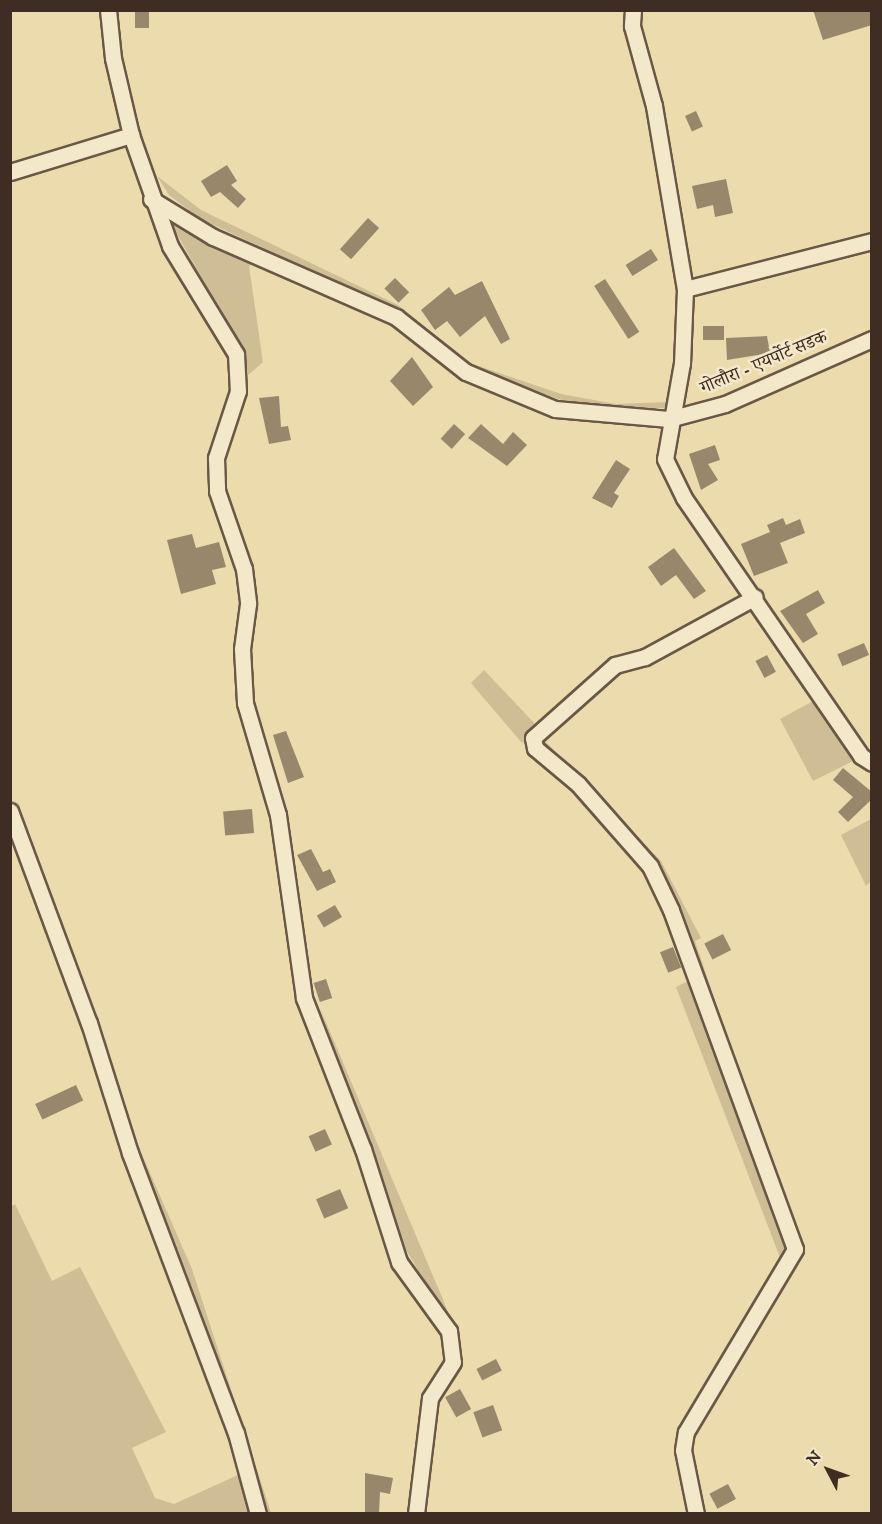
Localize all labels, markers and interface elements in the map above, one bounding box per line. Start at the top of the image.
street label: गोलौरा - एयर्पोर्ट सडक [697,327,831,399]
north arrow [798,1440,858,1500]
text: N [803,1447,826,1470]

